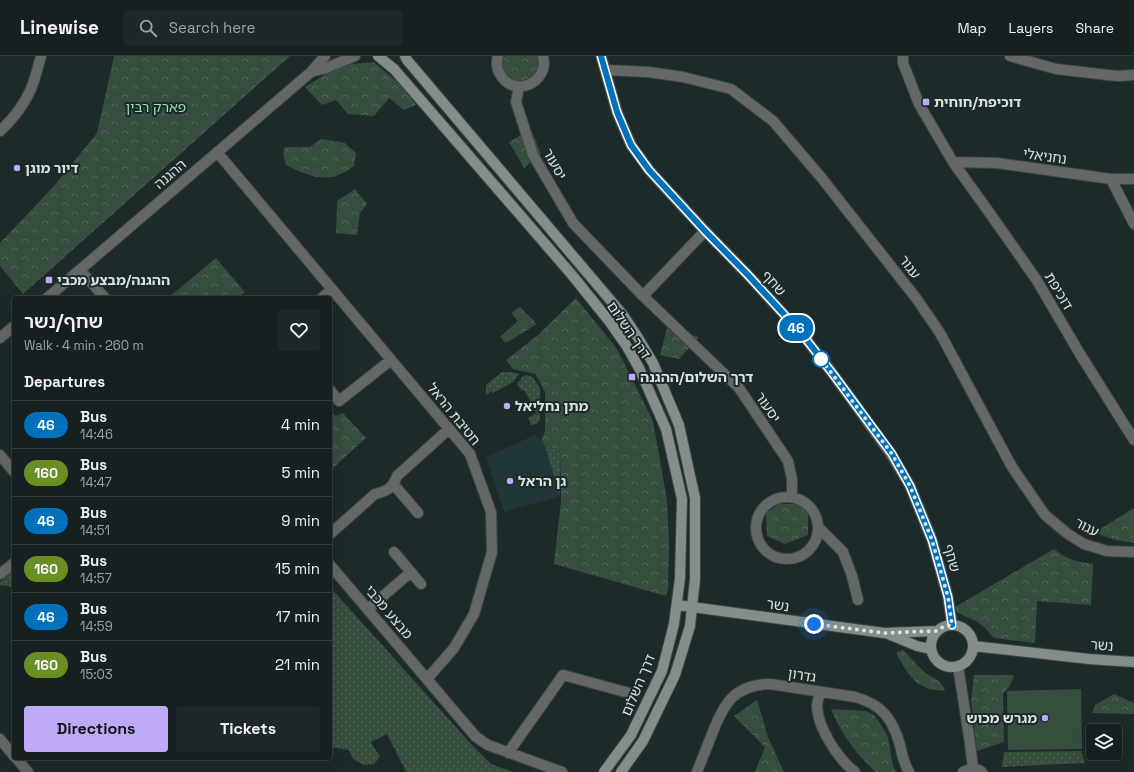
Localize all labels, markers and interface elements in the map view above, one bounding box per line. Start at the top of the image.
search box [123,10,403,46]
text: Linewise [20,15,99,40]
icon: search [137,17,159,39]
text: Search here [169,18,255,37]
text: Map [957,19,987,37]
text: Layers [1009,19,1053,37]
text: Share [1075,19,1114,37]
place label: דוכיפת/חוחית [934,93,1021,111]
marker: דוכיפת/חוחית [921,97,931,107]
park label: פארק רבין [126,98,186,116]
street label: נחניאלי [1022,144,1068,168]
street label: יסעור [539,145,571,183]
street label: ההגנה [150,155,190,193]
place label: דיור מוגן [25,159,79,177]
marker: דיור מוגן [12,163,22,173]
street label: עגור [895,252,925,282]
street label: שחף [758,267,790,299]
street label: דוכיפת [1041,269,1077,313]
place label: ההגנה/מבצע מכבי [57,271,170,289]
marker: ההגנה/מבצע מכבי [44,275,54,285]
street label: דרך השלום [603,298,655,362]
text: שחף/נשר [24,309,103,334]
button: heart [278,309,320,351]
line badge: 46 [778,315,814,341]
text: 46 [787,319,805,337]
text: Walk · 4 min · 260 m [24,337,144,354]
unlabelled marker [812,350,830,368]
place label: דרך השלום/ההגנה [640,368,753,386]
text: Departures [24,372,105,391]
marker: דרך השלום/ההגנה [627,372,637,382]
street label: חטיבת הראל [423,379,485,449]
street label: יסעור [751,388,785,426]
place label: מתן נחליאל [515,397,589,415]
marker: מתן נחליאל [502,401,512,411]
text: Bus [80,407,107,426]
text: 4 min [281,415,320,434]
text: 46 [37,416,55,434]
text: 14:46 [80,426,113,443]
text: Bus [80,455,107,474]
text: 5 min [281,463,320,482]
text: 160 [34,464,58,482]
place label: גן הראל [518,472,567,490]
text: 14:47 [80,474,112,491]
marker: גן הראל [505,476,515,486]
text: Bus [80,503,107,522]
text: 9 min [281,511,320,530]
text: 46 [37,512,55,530]
street label: עגור [1072,513,1102,541]
text: 14:51 [80,522,110,539]
street label: שחף [940,542,964,574]
text: Bus [80,551,107,570]
text: 15 min [275,559,320,578]
text: 160 [34,560,58,578]
text: 14:57 [80,570,112,587]
street label: מבצע מכבי [361,581,417,643]
street label: נשר [765,595,791,615]
text: Bus [80,599,107,618]
text: 17 min [276,607,320,626]
text: 46 [37,608,55,626]
your location [804,614,824,634]
text: 14:59 [80,618,113,635]
street label: נשר [1090,635,1114,655]
text: Bus [80,647,107,666]
street label: דרך השלום [617,651,659,719]
text: 21 min [275,655,320,674]
text: 160 [34,656,58,674]
street label: גדרון [787,664,817,686]
text: 15:03 [80,666,113,683]
button: Directions [24,706,168,752]
button: Tickets [176,706,320,752]
place label: מגרש מכוש [967,709,1037,727]
marker: מגרש מכוש [1040,713,1050,723]
map controls [1086,724,1122,760]
button: layers [1086,724,1122,760]

